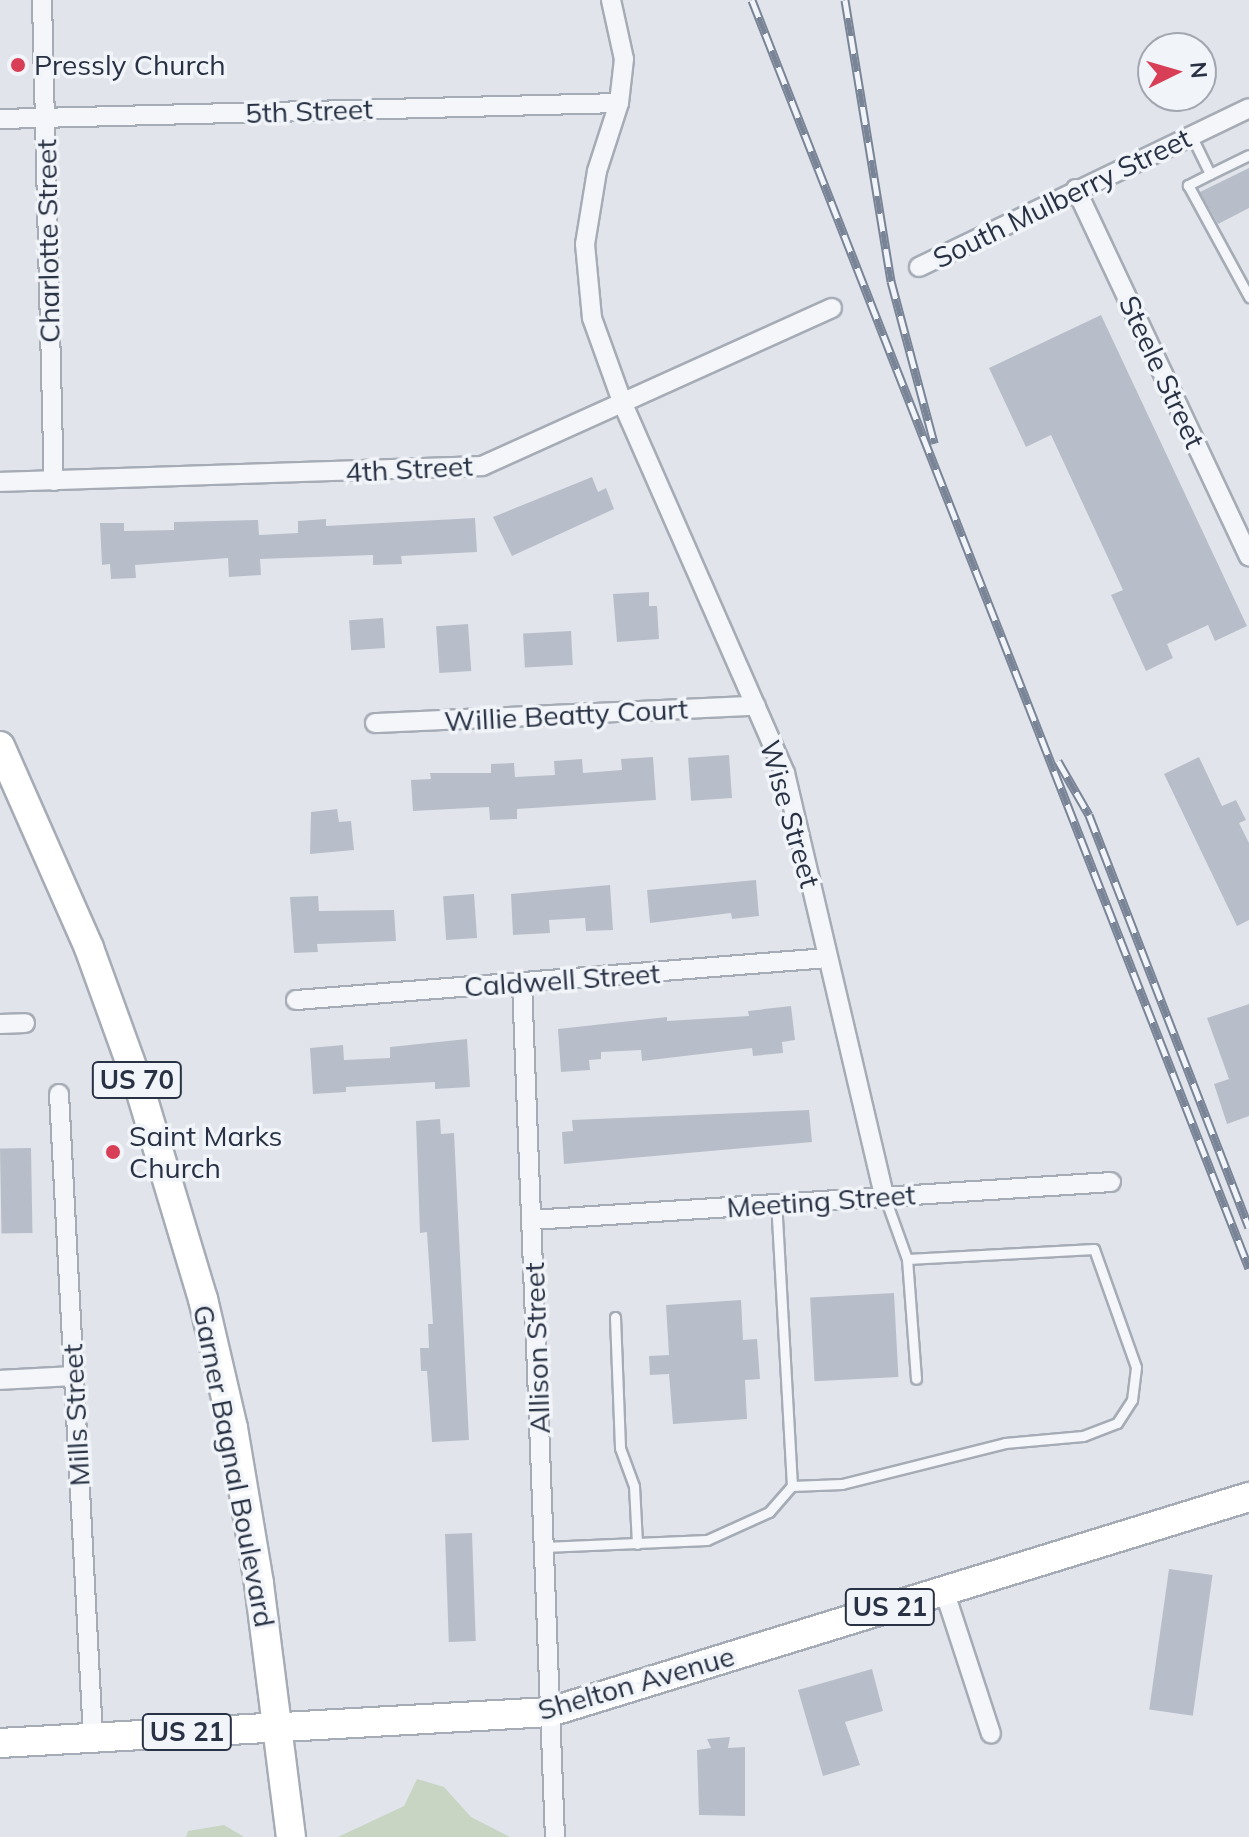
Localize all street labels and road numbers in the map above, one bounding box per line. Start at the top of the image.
street label: 5th Street [245,92,373,130]
street label: South Mulberry Street [928,121,1196,275]
street label: Charlotte Street [29,139,67,343]
street label: Steele Street [1112,291,1212,453]
street label: 4th Street [344,449,474,489]
street label: Willie Beatty Court [443,692,689,738]
street label: Wise Street [753,736,827,892]
street label: Caldwell Street [463,956,661,1004]
road number: US 70 [91,1058,183,1102]
street label: Meeting Street [726,1178,916,1224]
street label: Allison Street [517,1262,557,1434]
street label: Garner Bagnal Boulevard [186,1302,282,1630]
street label: Mills Street [55,1343,97,1487]
road number: US 21 [844,1585,936,1629]
street label: Shelton Avenue [534,1639,738,1727]
road number: US 21 [141,1710,233,1754]

